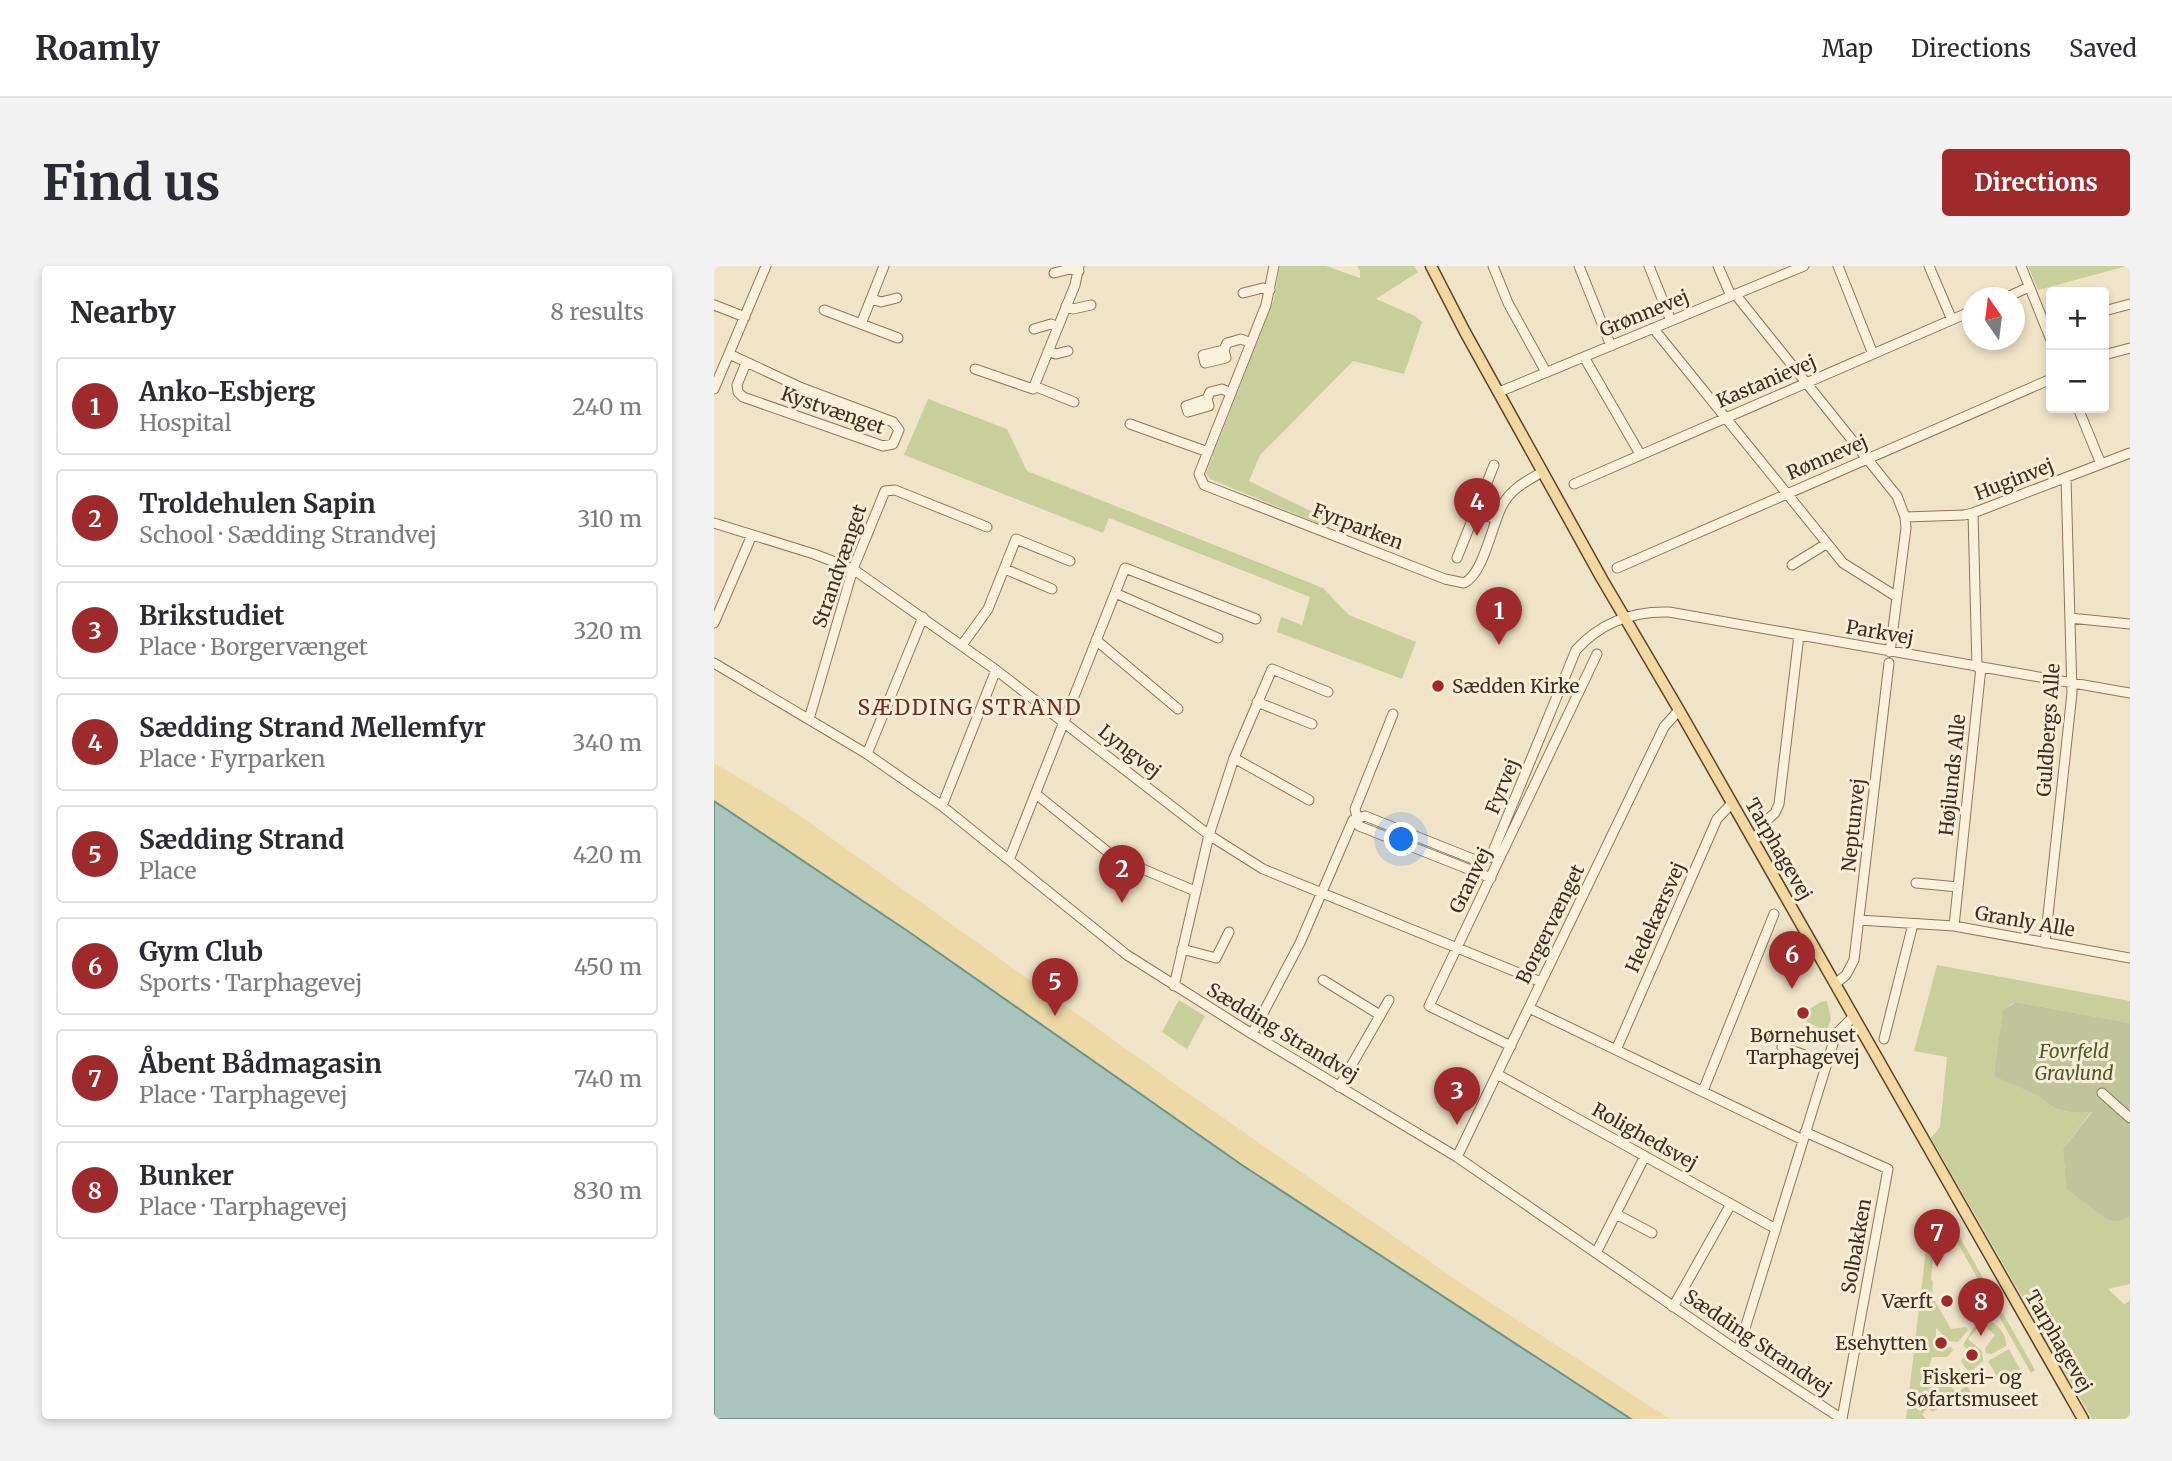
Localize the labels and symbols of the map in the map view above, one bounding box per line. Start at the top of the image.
street label: Grønnevej [1596,284,1692,342]
north arrow [1962,287,2025,350]
street label: Kastanievej [1712,349,1820,413]
street label: Kystvænget [778,381,888,439]
street label: Rønnevej [1783,429,1871,485]
street label: Huginvej [1971,453,2057,505]
pin: 4 [1454,478,1500,536]
street label: Fyrparken [1309,498,1407,554]
street label: Strandvænget [807,501,872,631]
pin: 1 [1476,587,1522,645]
street label: Parkvej [1844,614,1916,650]
street label: Guldbergs Alle [2031,663,2065,797]
place label: Sædden Kirke [1452,674,1580,698]
marker: Sædden Kirke [1430,678,1446,694]
district label: SÆDDING STRAND [858,694,1082,721]
street label: Højlunds Alle [1934,713,1970,837]
street label: Lyngvej [1094,719,1166,783]
street label: Fyrvej [1480,755,1524,817]
street label: Neptunvej [1836,777,1870,873]
street label: Tarphagevej [1740,794,1818,904]
your location [1384,822,1418,856]
street label: Granvej [1444,843,1496,917]
pin: 2 [1099,845,1145,903]
street label: Hedekærsvej [1620,858,1690,976]
street label: Borgervænget [1511,860,1590,988]
street label: Granly Alle [1973,900,2077,942]
pin: 6 [1769,931,1815,989]
pin: 5 [1032,958,1078,1016]
street label: Sædding Strandvej [1203,977,1363,1087]
marker: Børnehuset Tarphagevej [1795,1005,1811,1021]
place label: Børnehuset Tarphagevej [1746,1023,1860,1069]
park label: Fovrfeld Gravlund [2035,1039,2113,1085]
pin: 3 [1434,1067,1480,1125]
street label: Rolighedsvej [1588,1097,1702,1175]
street label: Solbakken [1836,1196,1876,1295]
pin: 7 [1914,1209,1960,1267]
pin: 8 [1958,1278,2004,1336]
street label: Sædding Strandvej [1680,1284,1836,1400]
street label: Tarphagevej [2020,1286,2098,1396]
place label: Værft [1881,1289,1934,1313]
marker: Værft [1939,1293,1955,1309]
place label: Esehytten [1835,1331,1927,1355]
marker: Esehytten [1933,1335,1949,1351]
marker: Fiskeri- og Søfartsmuseet [1964,1347,1980,1363]
place label: Fiskeri- og Søfartsmuseet [1906,1365,2039,1411]

